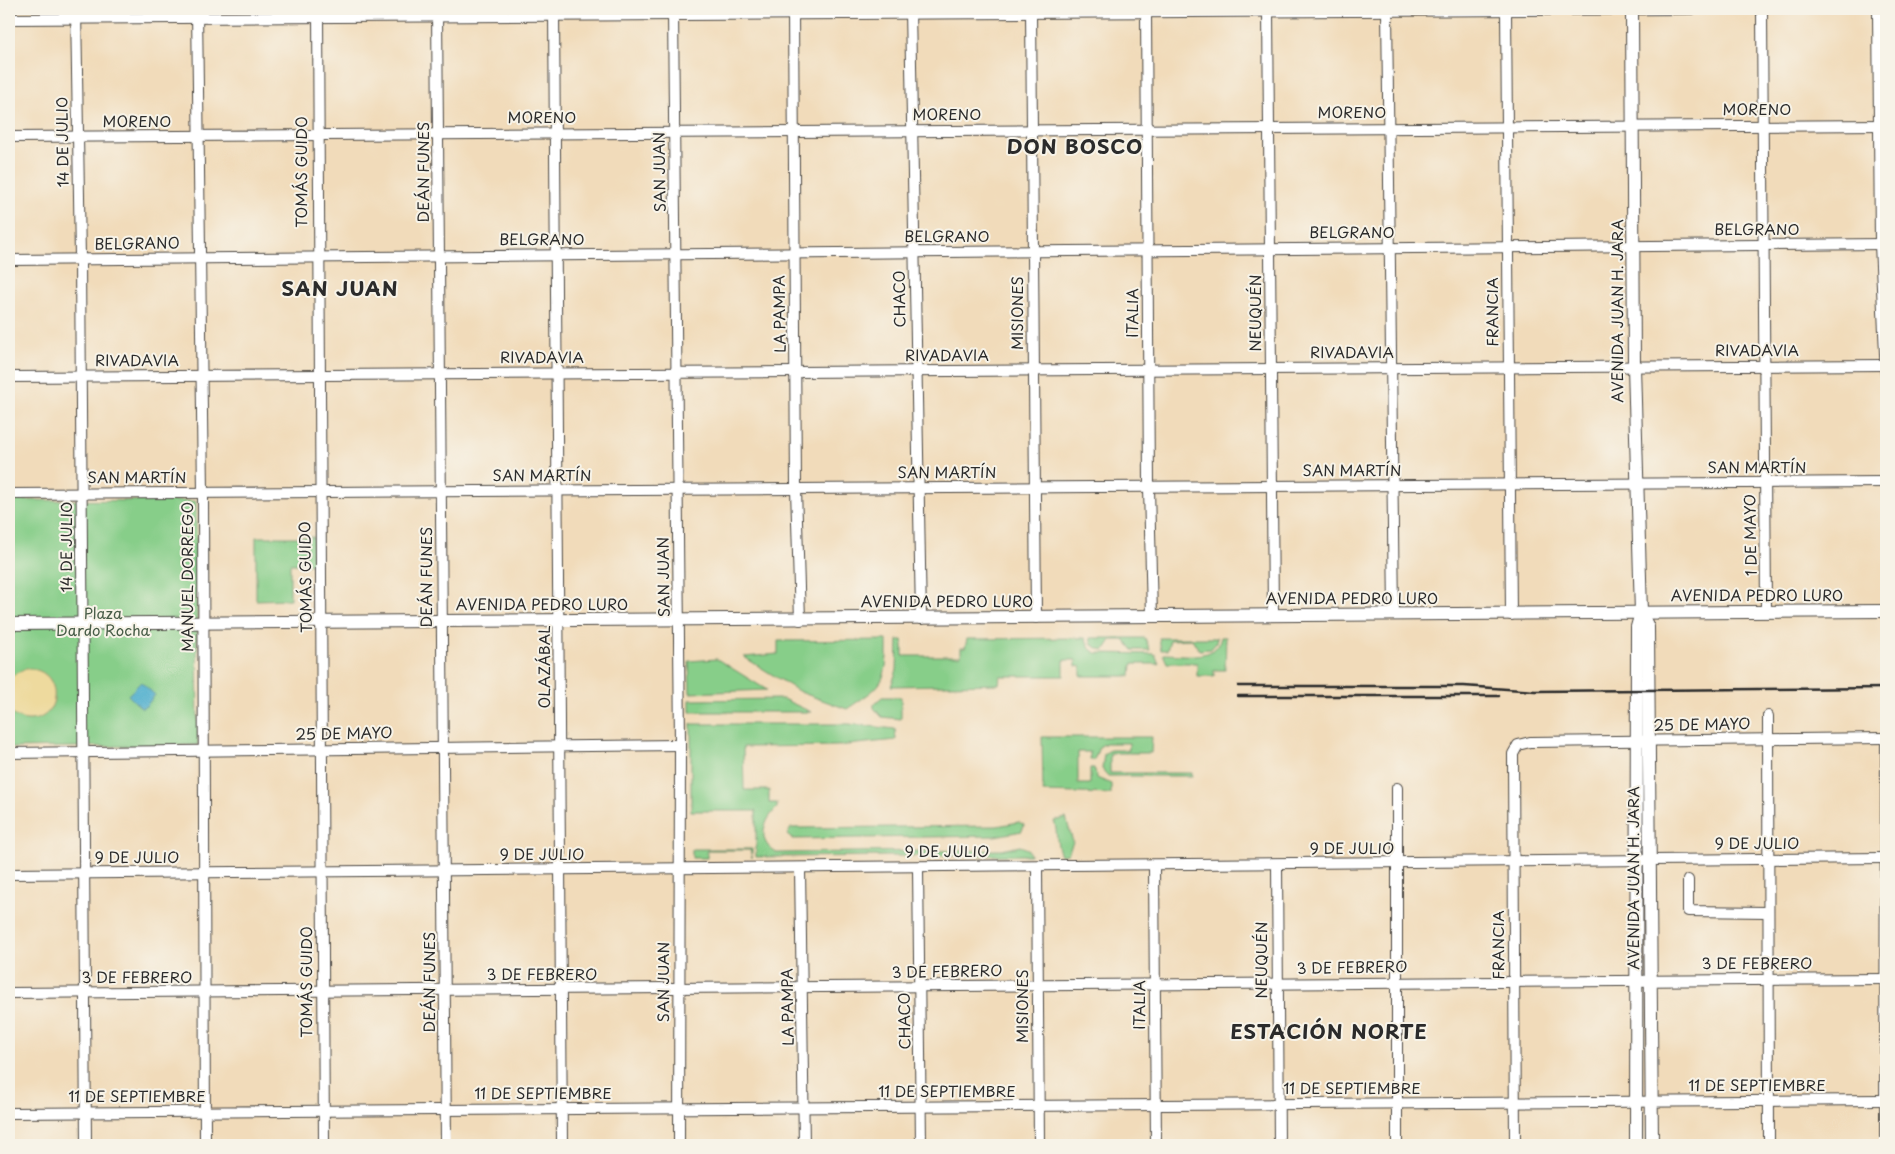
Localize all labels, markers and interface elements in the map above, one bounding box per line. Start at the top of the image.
street label: 14 DE JULIO [49,96,74,188]
street label: MORENO [1723,97,1791,120]
street label: MORENO [1318,100,1386,123]
street label: MORENO [913,102,981,125]
street label: MORENO [508,105,576,128]
street label: MORENO [103,109,171,132]
street label: TOMÁS GUIDO [289,116,312,228]
street label: DEÁN FUNES [411,122,434,222]
district label: DON BOSCO [1007,131,1143,161]
street label: SAN JUAN [646,132,671,212]
street label: BELGRANO [1714,217,1800,240]
street label: AVENIDA JUAN H. JARA [1605,219,1628,403]
street label: BELGRANO [1309,220,1395,243]
street label: BELGRANO [904,224,990,247]
street label: BELGRANO [499,227,585,250]
street label: BELGRANO [94,230,180,255]
street label: CHACO [887,270,910,328]
district label: SAN JUAN [281,273,399,303]
street label: LA PAMPA [766,275,791,353]
street label: NEUQUÉN [1243,275,1266,351]
street label: MISIONES [1005,276,1028,350]
street label: FRANCIA [1480,277,1503,347]
street label: ITALIA [1120,288,1143,338]
street label: RIVADAVIA [1715,338,1799,361]
street label: RIVADAVIA [1310,340,1394,363]
street label: RIVADAVIA [905,343,989,366]
street label: RIVADAVIA [500,345,584,368]
street label: RIVADAVIA [95,348,179,371]
street label: SAN MARTÍN [1708,455,1807,478]
street label: SAN MARTÍN [1303,458,1402,481]
street label: SAN MARTÍN [898,460,997,483]
street label: SAN MARTÍN [493,463,592,486]
street label: SAN MARTÍN [88,465,187,488]
street label: 1 DE MAYO [1737,494,1762,576]
street label: 14 DE JULIO [54,502,77,592]
street label: MANUEL DORREGO [175,502,198,652]
street label: TOMÁS GUIDO [292,521,317,633]
street label: DEÁN FUNES [414,527,437,627]
street label: SAN JUAN [650,537,675,617]
street label: AVENIDA PEDRO LURO [1671,583,1843,606]
street label: AVENIDA PEDRO LURO [1266,586,1438,609]
street label: AVENIDA PEDRO LURO [861,589,1033,612]
street label: AVENIDA PEDRO LURO [456,592,628,615]
park label: Plaza Dardo Rocha [56,601,151,641]
street label: OLAZÁBAL [532,625,555,709]
street label: 25 DE MAYO [1653,711,1751,736]
street label: 25 DE MAYO [295,720,393,745]
street label: AVENIDA JUAN H. JARA [1621,786,1644,970]
street label: 9 DE JULIO [1715,831,1799,854]
street label: 9 DE JULIO [1310,836,1394,859]
street label: 9 DE JULIO [905,839,989,862]
street label: 9 DE JULIO [500,842,584,865]
street label: 9 DE JULIO [95,845,179,868]
street label: FRANCIA [1486,910,1509,980]
street label: NEUQUÉN [1249,922,1272,998]
street label: TOMÁS GUIDO [294,926,317,1038]
street label: DEÁN FUNES [417,932,440,1032]
street label: SAN JUAN [651,942,674,1022]
street label: 3 DE FEBRERO [1702,951,1812,974]
street label: 3 DE FEBRERO [1296,954,1408,979]
street label: 3 DE FEBRERO [891,958,1003,983]
street label: 3 DE FEBRERO [487,962,597,985]
street label: 3 DE FEBRERO [82,965,192,988]
street label: LA PAMPA [774,968,799,1046]
street label: MISIONES [1010,969,1033,1043]
street label: ITALIA [1127,980,1150,1030]
street label: CHACO [892,992,915,1050]
district label: ESTACIÓN NORTE [1230,1016,1428,1046]
street label: 11 DE SEPTIEMBRE [1688,1073,1826,1096]
street label: 11 DE SEPTIEMBRE [1283,1076,1421,1099]
street label: 11 DE SEPTIEMBRE [878,1079,1016,1102]
street label: 11 DE SEPTIEMBRE [474,1081,612,1104]
street label: 11 DE SEPTIEMBRE [68,1084,206,1107]

